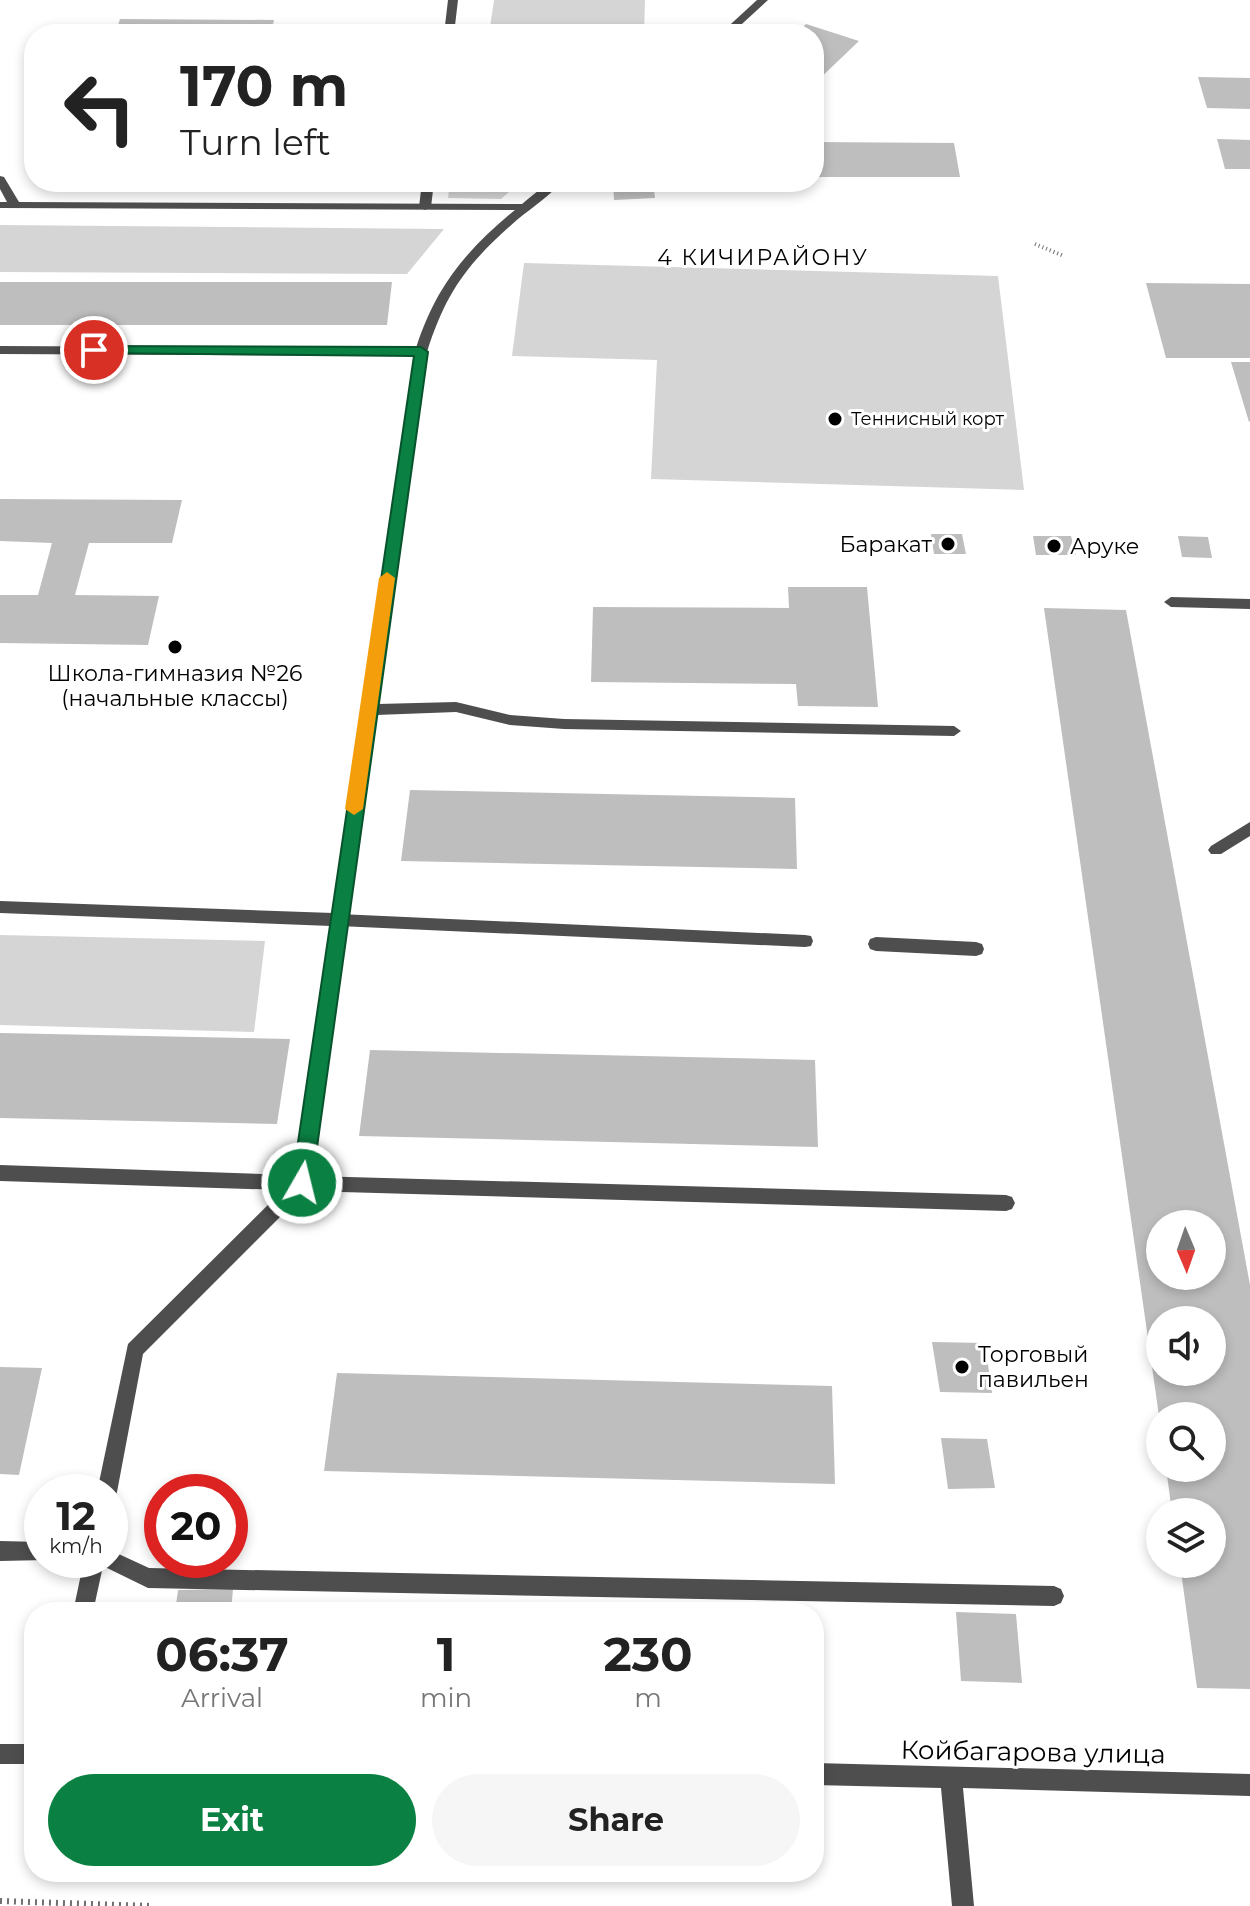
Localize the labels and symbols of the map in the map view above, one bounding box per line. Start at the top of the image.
district label: 4 КИЧИРАЙОНУ [657,244,869,271]
pin [60,316,128,384]
place label: Теннисный корт [851,408,1005,430]
marker: Теннисный корт [826,410,844,428]
place label: Баракат [840,531,933,558]
place label: Аруке [1070,533,1139,560]
marker: Баракат [939,535,957,553]
marker: Аруке [1045,537,1063,555]
marker: Школа-гимназия №26 (начальные классы) [166,638,184,656]
place label: Школа-гимназия №26 (начальные классы) [48,660,302,712]
position arrow [260,1141,344,1225]
north arrow [1146,1210,1226,1290]
place label: Торговый павильен [978,1341,1089,1393]
marker: Торговый павильен [953,1358,971,1376]
speed limit sign: 20 [144,1474,248,1578]
street label: Койбагарова улица [900,1734,1166,1770]

